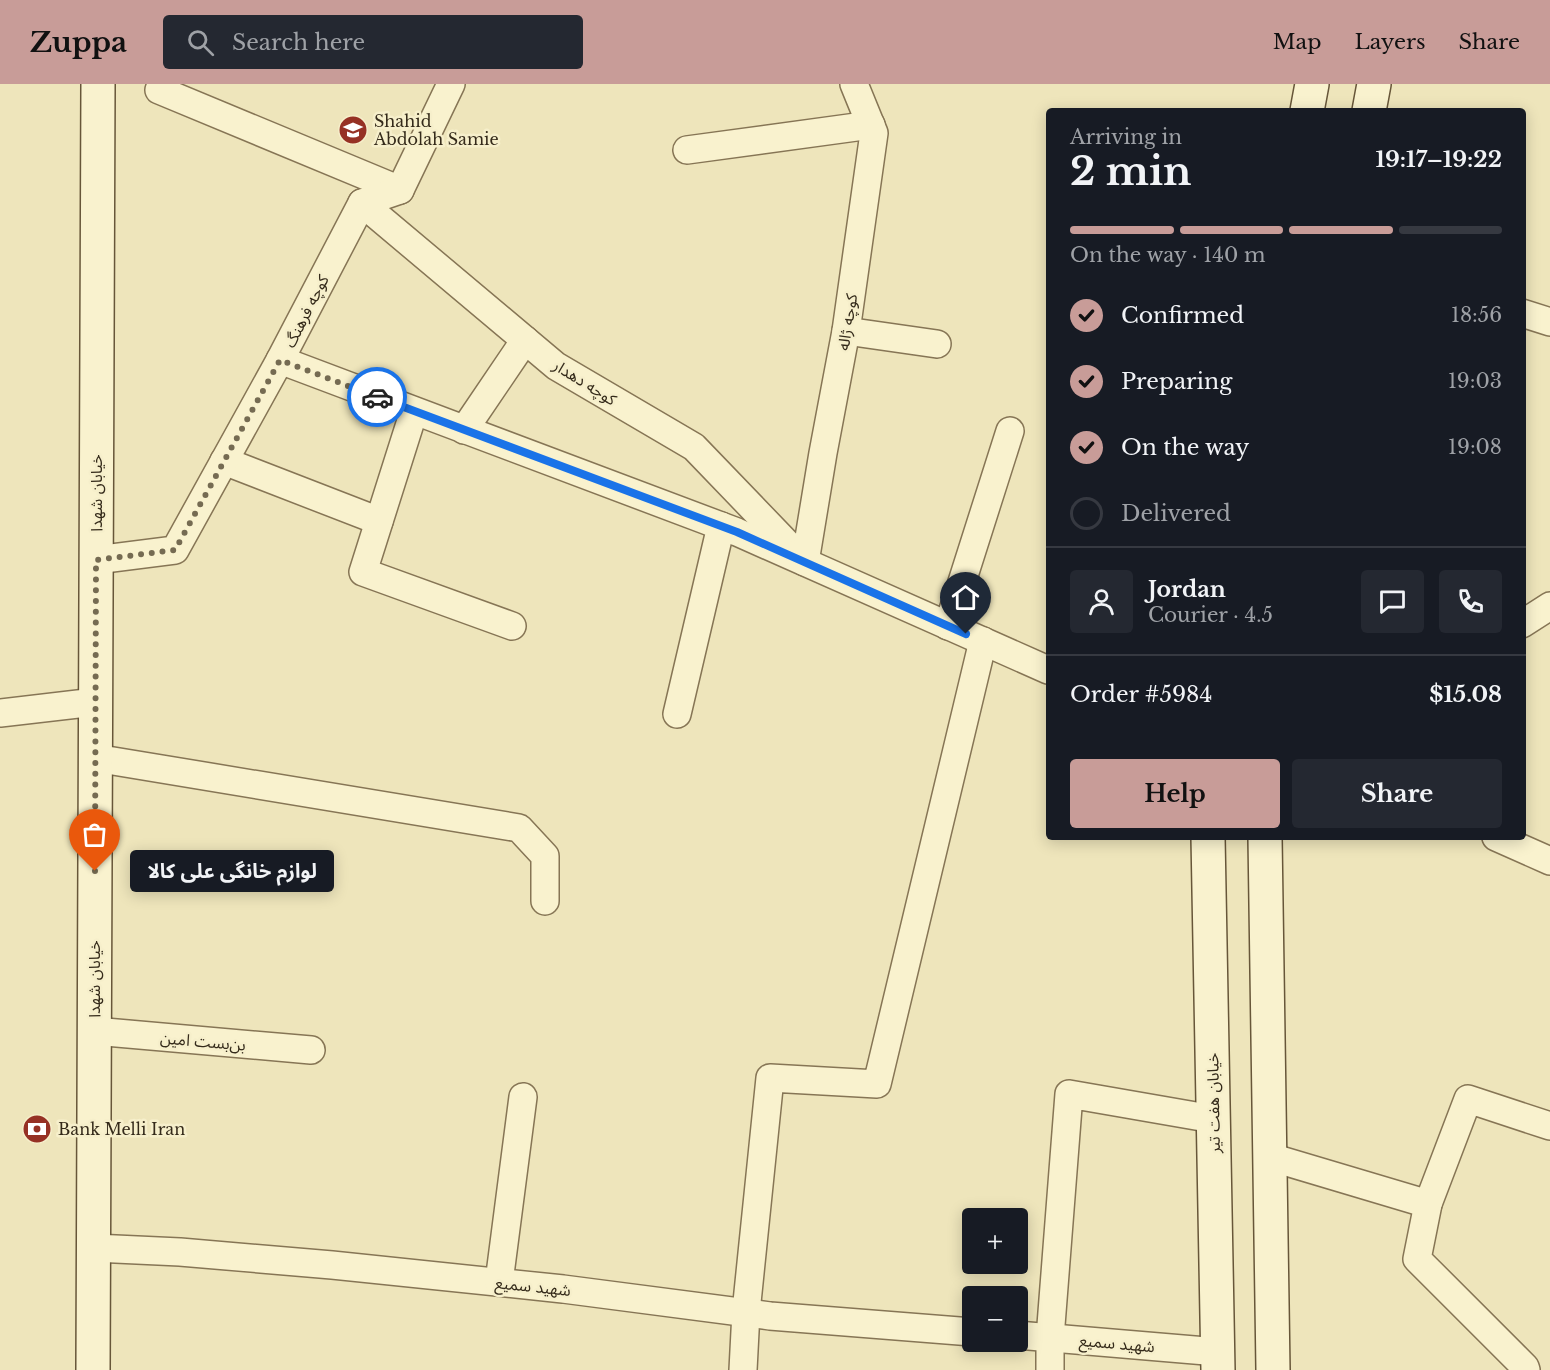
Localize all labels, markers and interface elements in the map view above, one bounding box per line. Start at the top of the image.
search box [163,15,583,69]
text: Zuppa [30,25,127,60]
icon: search [184,26,217,59]
text: Search here [232,29,365,56]
text: Map [1273,29,1322,55]
text: Layers [1355,29,1426,55]
text: Share [1459,29,1520,55]
place label: Shahid Abdolah Samie [373,111,499,149]
school or university icon: Shahid Abdolah Samie [337,114,369,146]
text: Arriving in [1070,125,1182,149]
text: 19:17–19:22 [1375,146,1502,173]
text: 2 min [1070,147,1191,196]
text: On the way · 140 m [1070,243,1265,267]
street label: کوچه فرهنگ [279,271,334,351]
street label: کوچه ژاله [833,292,862,352]
icon: check [1070,299,1103,332]
text: Confirmed [1121,302,1244,329]
text: 18:56 [1451,303,1502,327]
street label: کوچه دهدار [548,354,621,410]
icon: check [1070,365,1103,398]
courier [347,367,407,427]
text: Preparing [1121,368,1232,395]
text: 19:03 [1448,369,1502,393]
icon: car [361,381,394,414]
icon: check [1070,431,1103,464]
text: On the way [1121,434,1249,461]
text: 19:08 [1448,435,1502,459]
street label: خیابان شهدا [86,454,106,532]
text: Delivered [1121,500,1231,527]
button: person [1070,570,1133,633]
button: chat [1361,570,1424,633]
button: phone [1439,570,1502,633]
pin [940,572,991,634]
text: Jordan [1148,576,1226,603]
icon: home [949,581,982,614]
text: Courier · 4.5 [1148,603,1273,627]
text: Order #5984 [1070,681,1212,708]
text: $15.08 [1429,681,1502,708]
button: Help [1070,759,1280,828]
button: Share [1292,759,1502,828]
pin [69,809,120,871]
icon: bag [78,818,111,851]
callout: لوازم خانگی علی کالا [131,850,335,892]
text: لوازم خانگی علی کالا [147,859,317,883]
street label: خیابان شهدا [84,940,104,1018]
street label: بن‌بست امین [159,1027,247,1055]
street label: خیابان هفت تیر [1202,1052,1224,1155]
bank icon: Bank Melli Iran [21,1113,53,1145]
place label: Bank Melli Iran [58,1119,185,1139]
map controls [962,1208,1028,1352]
button: + [962,1208,1028,1274]
street label: شهید سمیع [494,1272,572,1303]
button: − [962,1286,1028,1352]
street label: شهید سمیع [1078,1330,1156,1359]

